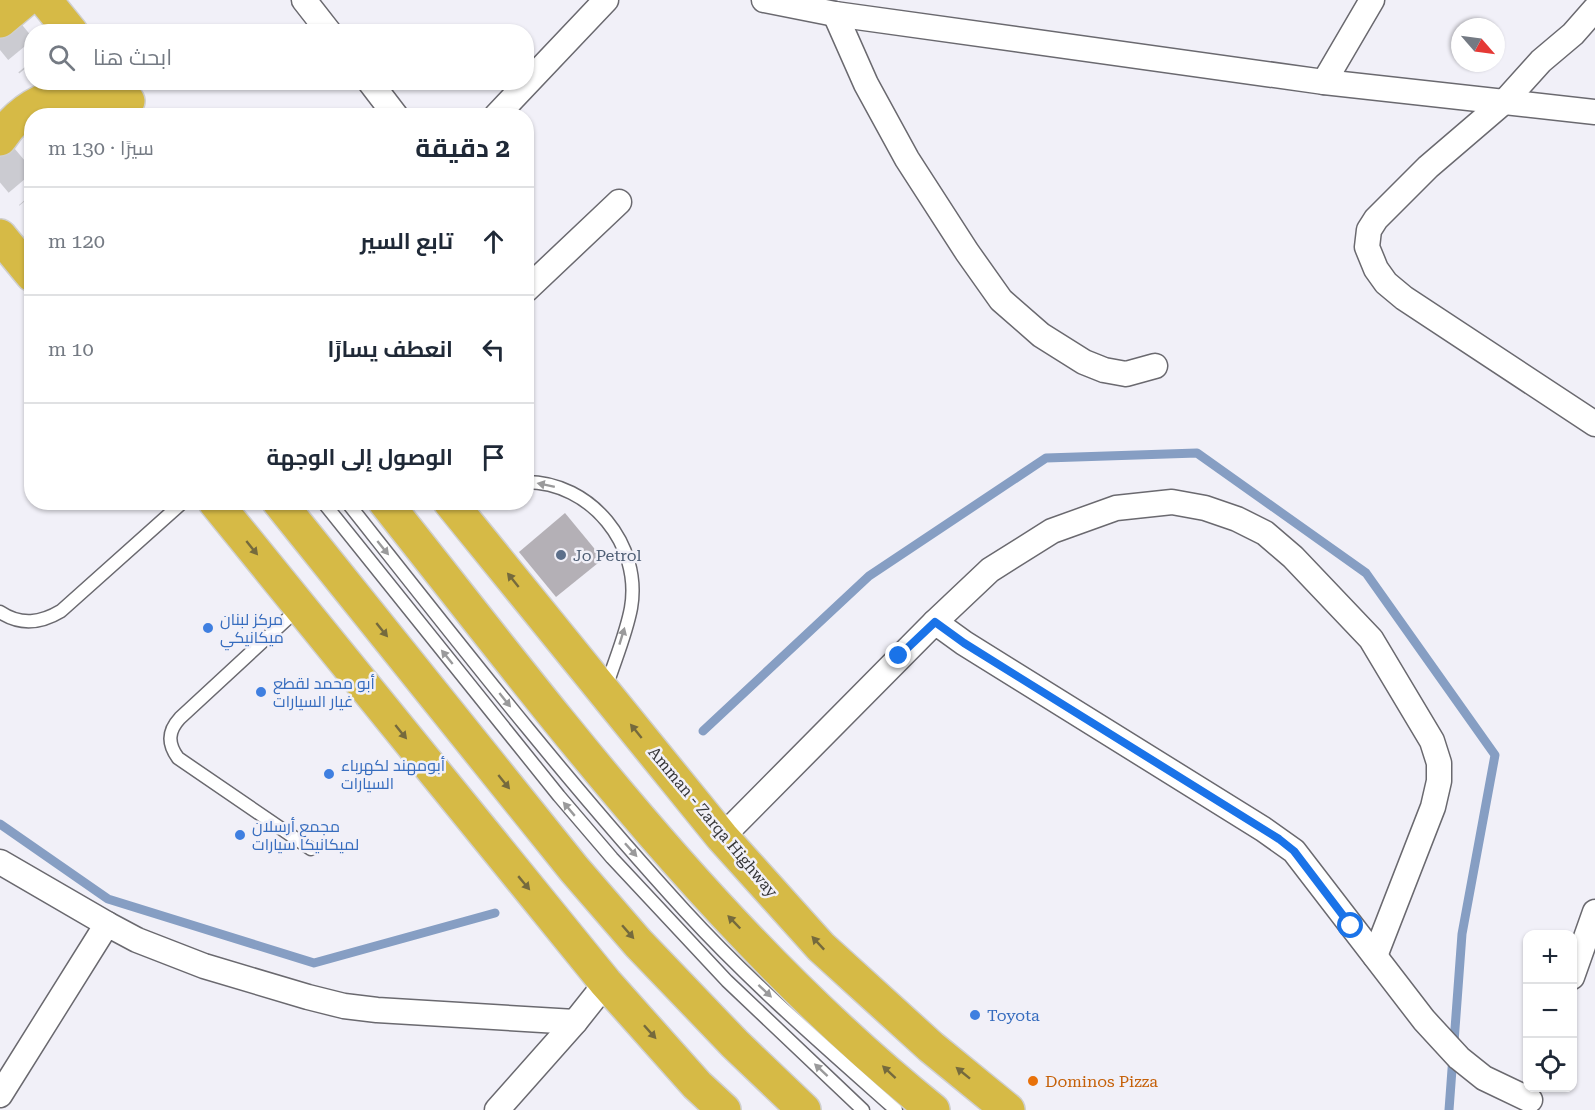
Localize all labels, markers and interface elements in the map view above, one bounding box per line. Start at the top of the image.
north arrow [1451,18,1505,72]
search box [24,24,534,90]
icon: search [45,41,78,74]
text: ابحث هنا [93,45,172,70]
text: 2 دقيقة [415,133,510,163]
text: سيرًا · 130 m [48,136,154,160]
icon: ahead [477,225,510,258]
text: 120 m [48,229,105,253]
text: تابع السير [360,229,453,254]
icon: left [477,333,510,366]
text: 10 m [48,337,94,361]
text: انعطف يسارًا [327,337,453,362]
icon: arrive [477,441,510,474]
text: الوصول إلى الوجهة [267,445,453,470]
one-way arrow [537,479,556,489]
one-way arrow [245,540,258,556]
one-way arrow [377,540,390,556]
place label: Jo Petrol [573,546,642,565]
marker: Jo Petrol [554,548,568,562]
one-way arrow [507,572,520,588]
place label: مركز لبنان ميكانيكي [220,610,284,651]
marker: مركز لبنان ميكانيكي [201,621,215,635]
one-way arrow [375,622,388,638]
one-way arrow [618,627,627,645]
route end [885,642,911,668]
one-way arrow [440,649,453,665]
place label: أبو محمد لقطع غيار السيارات [273,674,375,711]
marker: أبو محمد لقطع غيار السيارات [254,685,268,699]
one-way arrow [499,693,511,708]
one-way arrow [630,723,643,739]
one-way arrow [394,725,406,740]
street label: Amman - Zarqa Highway [644,743,782,902]
place label: أبومهند لكهرباء السيارات [341,756,445,793]
marker: أبومهند لكهرباء السيارات [322,767,336,781]
one-way arrow [498,774,510,789]
one-way arrow [563,801,576,817]
place label: مجمع أرسلان لميكانيكا سيارات [252,817,359,854]
marker: مجمع أرسلان لميكانيكا سيارات [233,828,247,842]
one-way arrow [624,842,638,857]
one-way arrow [517,876,530,891]
route start [1337,912,1363,938]
one-way arrow [727,915,741,929]
one-way arrow [621,924,634,939]
map controls [1523,930,1577,1092]
button: + [1523,930,1577,984]
one-way arrow [811,936,825,950]
one-way arrow [758,983,772,997]
button: − [1523,984,1577,1038]
place label: Toyota [987,1006,1040,1025]
marker: Toyota [968,1008,982,1022]
one-way arrow [643,1025,657,1040]
button: locate [1523,1038,1577,1092]
one-way arrow [813,1063,828,1077]
one-way arrow [882,1066,896,1080]
one-way arrow [956,1067,971,1080]
place label: Dominos Pizza [1045,1072,1158,1091]
marker: Dominos Pizza [1026,1074,1040,1088]

